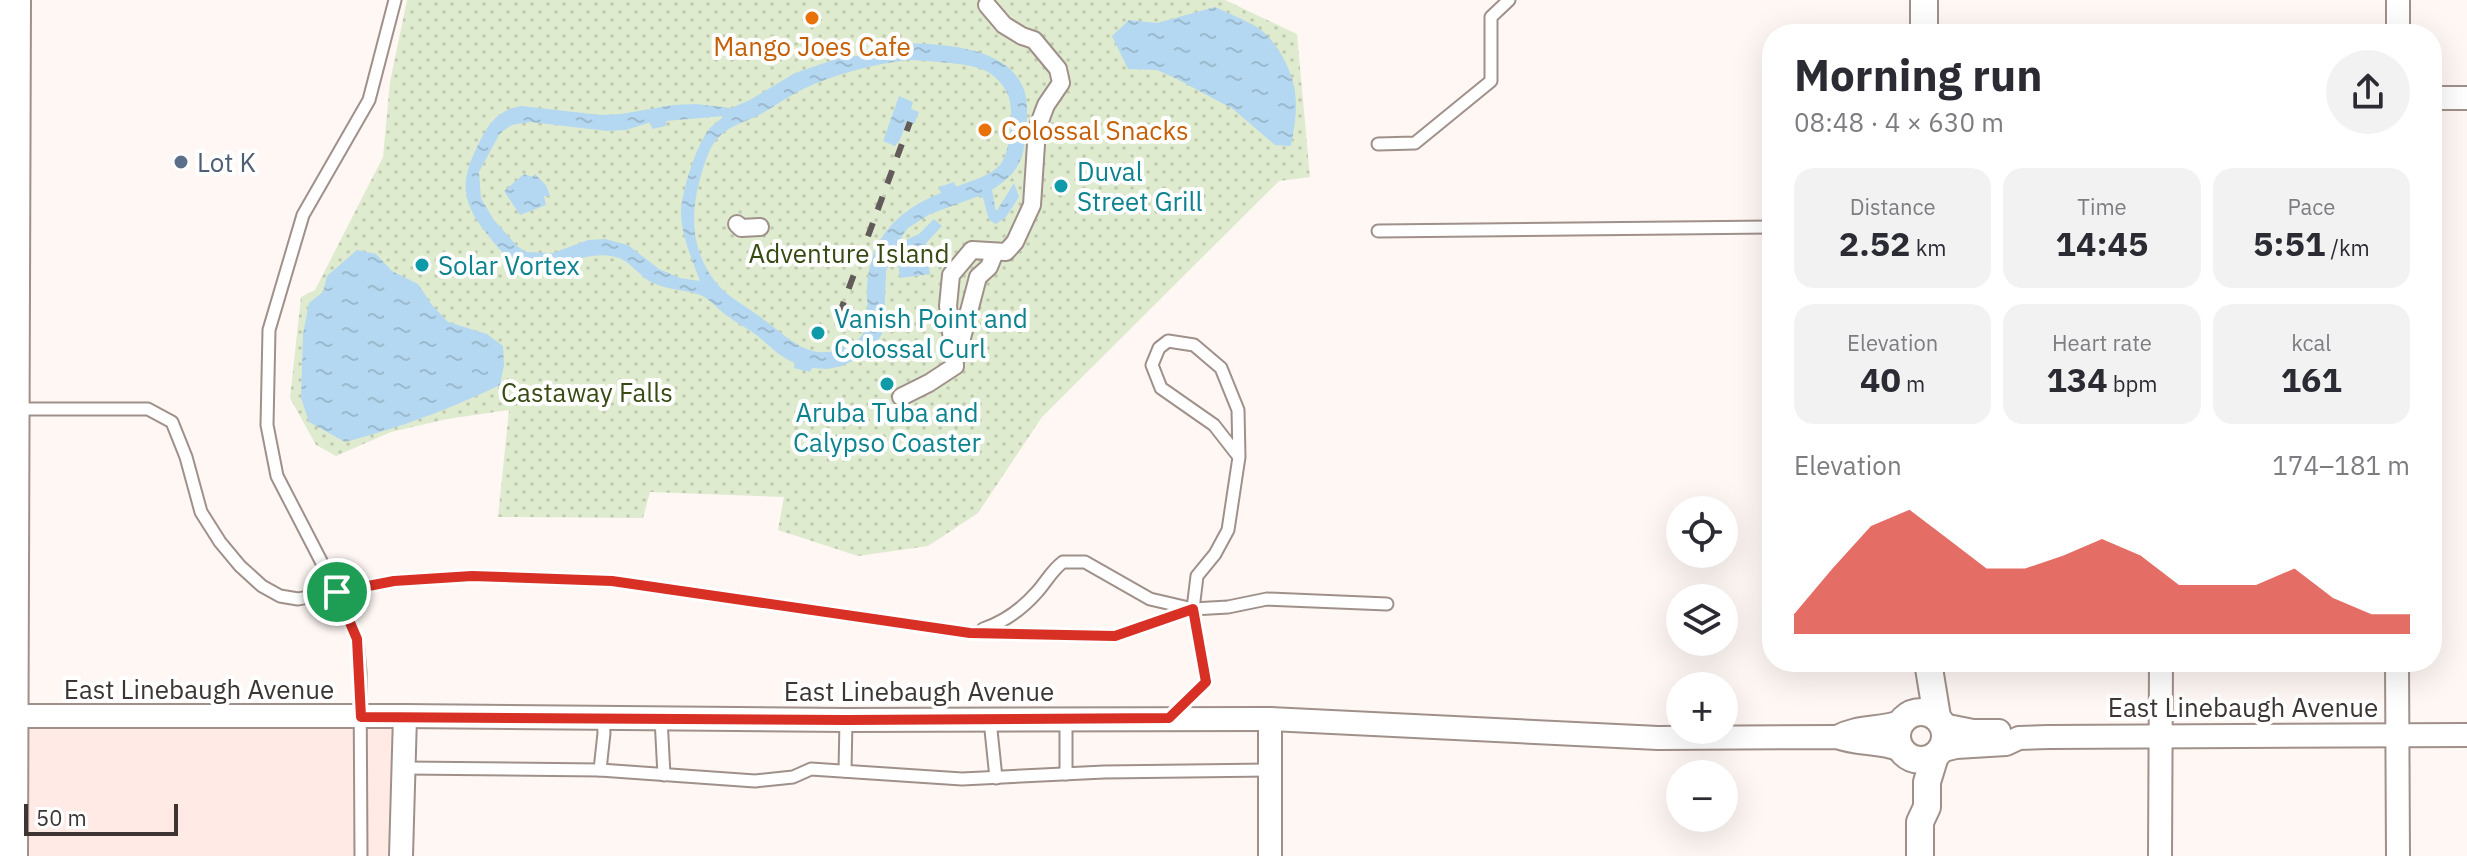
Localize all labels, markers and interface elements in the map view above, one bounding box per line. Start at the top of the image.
marker: Mango Joes Cafe [803,9,821,27]
place label: Mango Joes Cafe [713,29,911,63]
text: Morning run [1794,46,2043,103]
button: share [2326,50,2410,134]
text: 08:48 · 4 × 630 m [1794,105,2004,139]
place label: Colossal Snacks [1001,113,1189,147]
marker: Colossal Snacks [976,121,994,139]
place label: Lot K [197,145,256,179]
marker: Lot K [172,153,190,171]
place label: Duval Street Grill [1077,154,1203,218]
marker: Duval Street Grill [1052,177,1070,195]
text: Distance [1850,192,1936,221]
text: Time [2077,192,2127,221]
text: Pace [2287,192,2335,221]
text: 2.52 [1839,221,1911,265]
text: 14:45 [2056,221,2148,265]
text: 5:51 [2253,221,2325,265]
text: km [1911,233,1947,262]
text: /km [2325,233,2370,262]
park label: Adventure Island [749,236,949,270]
place label: Solar Vortex [438,248,580,282]
marker: Solar Vortex [413,256,431,274]
place label: Vanish Point and Colossal Curl [834,301,1028,365]
marker: Vanish Point and Colossal Curl [809,324,827,342]
text: Elevation [1847,328,1938,357]
text: Heart rate [2052,328,2152,357]
text: kcal [2291,328,2331,357]
text: 40 [1860,357,1901,401]
text: 134 [2046,357,2108,401]
text: 161 [2281,357,2342,401]
text: m [1901,369,1925,398]
text: bpm [2108,369,2158,398]
park label: Castaway Falls [501,375,673,409]
marker: Aruba Tuba and Calypso Coaster [878,375,896,393]
place label: Aruba Tuba and Calypso Coaster [793,395,982,459]
text: Elevation [1794,448,1902,482]
text: 174–181 m [2272,448,2410,482]
map controls [1666,496,1738,832]
button: locate [1666,496,1738,568]
pin [303,558,371,626]
icon: arrive [315,570,359,614]
button: layers [1666,584,1738,656]
street label: East Linebaugh Avenue [64,672,334,706]
button: + [1666,672,1738,744]
street label: East Linebaugh Avenue [784,674,1054,708]
street label: East Linebaugh Avenue [2108,690,2378,724]
button: − [1666,760,1738,832]
scale bar [24,800,178,836]
text: 50 m [36,803,87,832]

